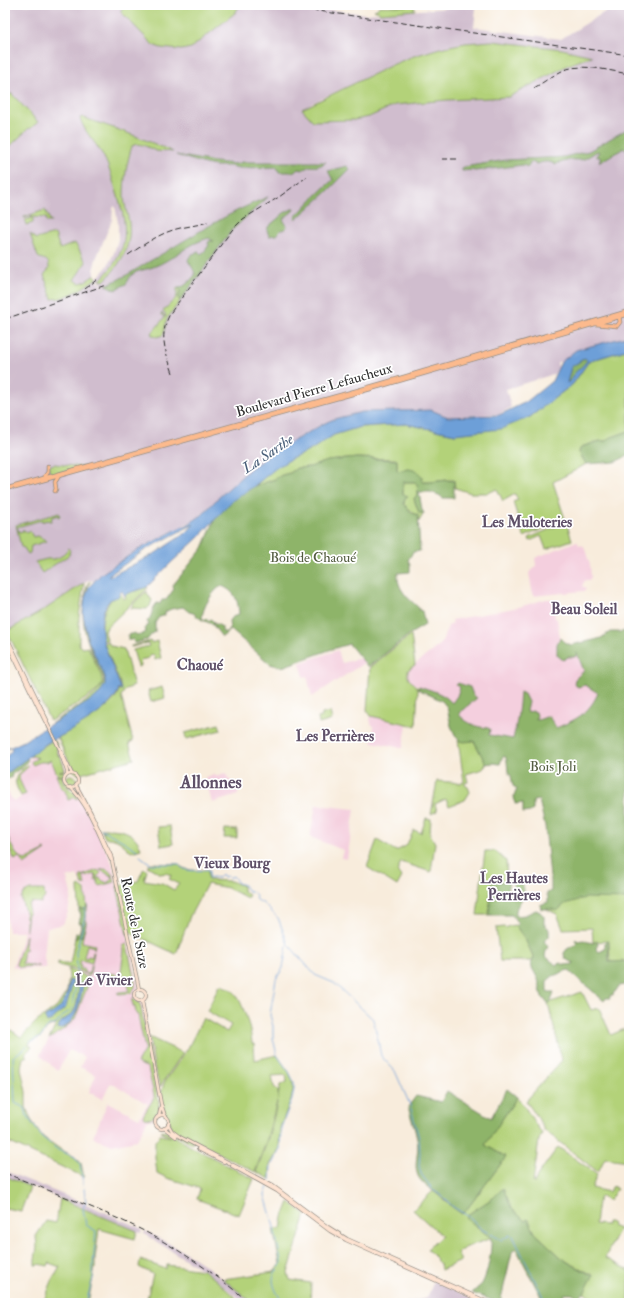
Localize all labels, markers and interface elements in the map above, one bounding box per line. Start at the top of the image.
street label: Boulevard Pierre Lefaucheux [234,359,395,420]
water label: La Sarthe [238,429,298,479]
district label: Les Muloteries [482,513,572,532]
park label: Bois de Chaoué [270,549,356,566]
district label: Beau Soleil [551,600,617,619]
district label: Chaoué [177,656,224,675]
district label: Les Perrières [296,727,374,746]
park label: Bois Joli [530,758,577,775]
district label: Allonnes [179,771,242,794]
district label: Vieux Bourg [193,854,271,874]
district label: Les Hautes Perrières [480,869,548,905]
street label: Route de la Suze [117,876,153,970]
district label: Le Vivier [75,971,133,990]

